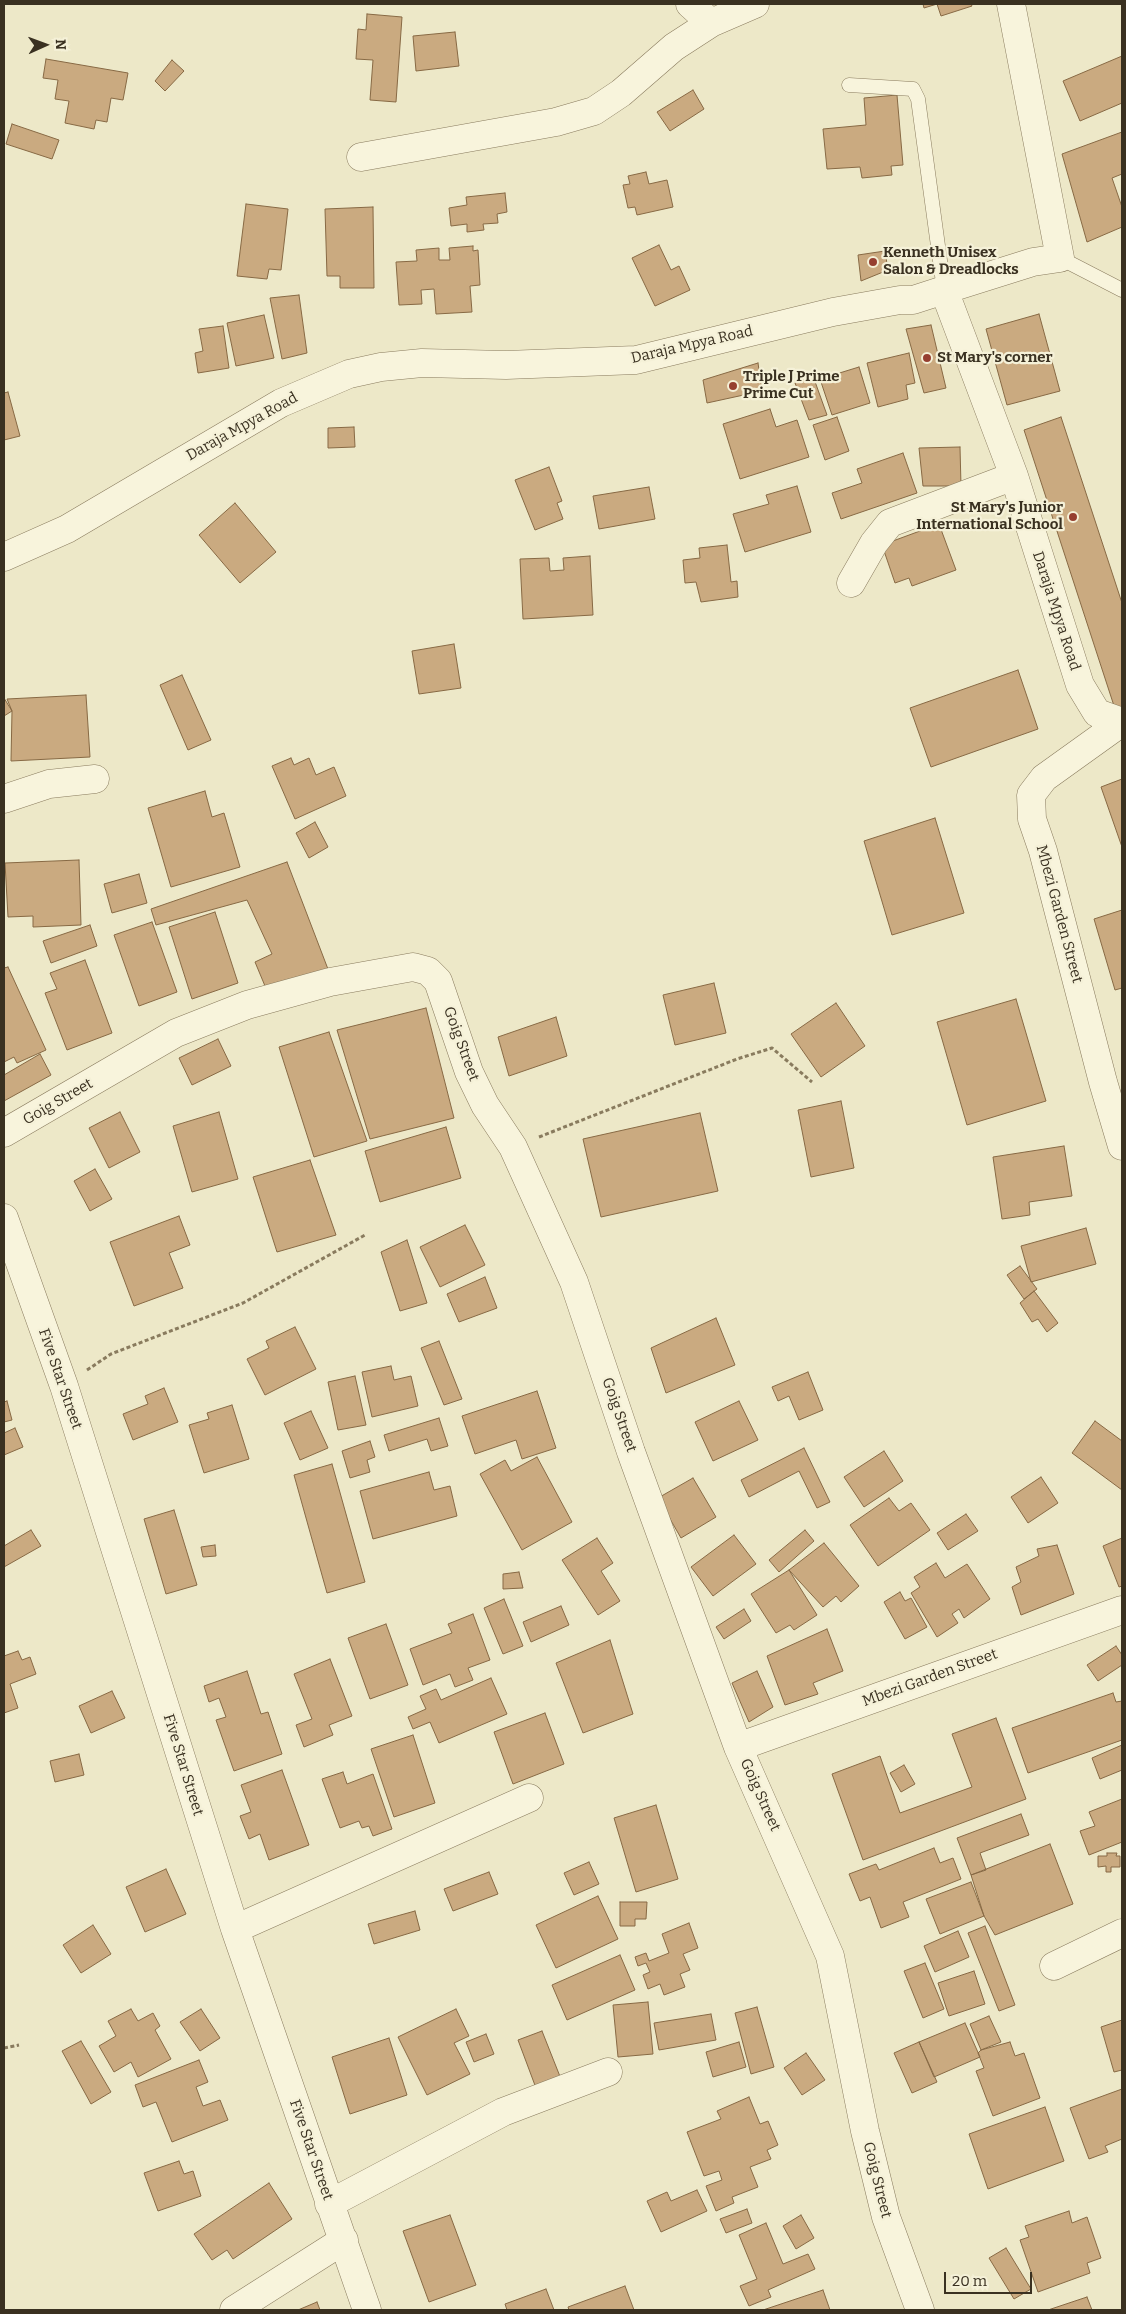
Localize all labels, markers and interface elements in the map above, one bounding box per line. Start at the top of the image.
north arrow [20,20,70,70]
text: N [52,39,69,50]
place label: Kenneth Unisex Salon & Dreadlocks [883,244,1019,279]
marker: Kenneth Unisex Salon & Dreadlocks [867,256,879,268]
street label: Daraja Mpya Road [629,322,755,368]
place label: St Mary's corner [937,349,1053,367]
marker: St Mary's corner [921,352,933,364]
place label: Triple J Prime Prime Cut [743,368,840,403]
marker: Triple J Prime Prime Cut [727,380,739,392]
street label: Daraja Mpya Road [183,389,301,465]
place label: St Mary's Junior International School [916,499,1063,534]
marker: St Mary's Junior International School [1067,511,1079,523]
street label: Daraja Mpya Road [1028,549,1084,673]
street label: Mbezi Garden Street [1032,843,1086,985]
street label: Goig Street [439,1004,483,1084]
street label: Goig Street [20,1075,96,1129]
street label: Five Star Street [34,1326,86,1432]
street label: Goig Street [598,1375,640,1455]
street label: Mbezi Garden Street [860,1645,1000,1711]
street label: Five Star Street [159,1712,207,1818]
street label: Goig Street [736,1756,784,1834]
street label: Five Star Street [285,2097,337,2203]
street label: Goig Street [859,2140,895,2220]
scale bar [946,2262,1034,2294]
text: 20 m [952,2272,987,2290]

